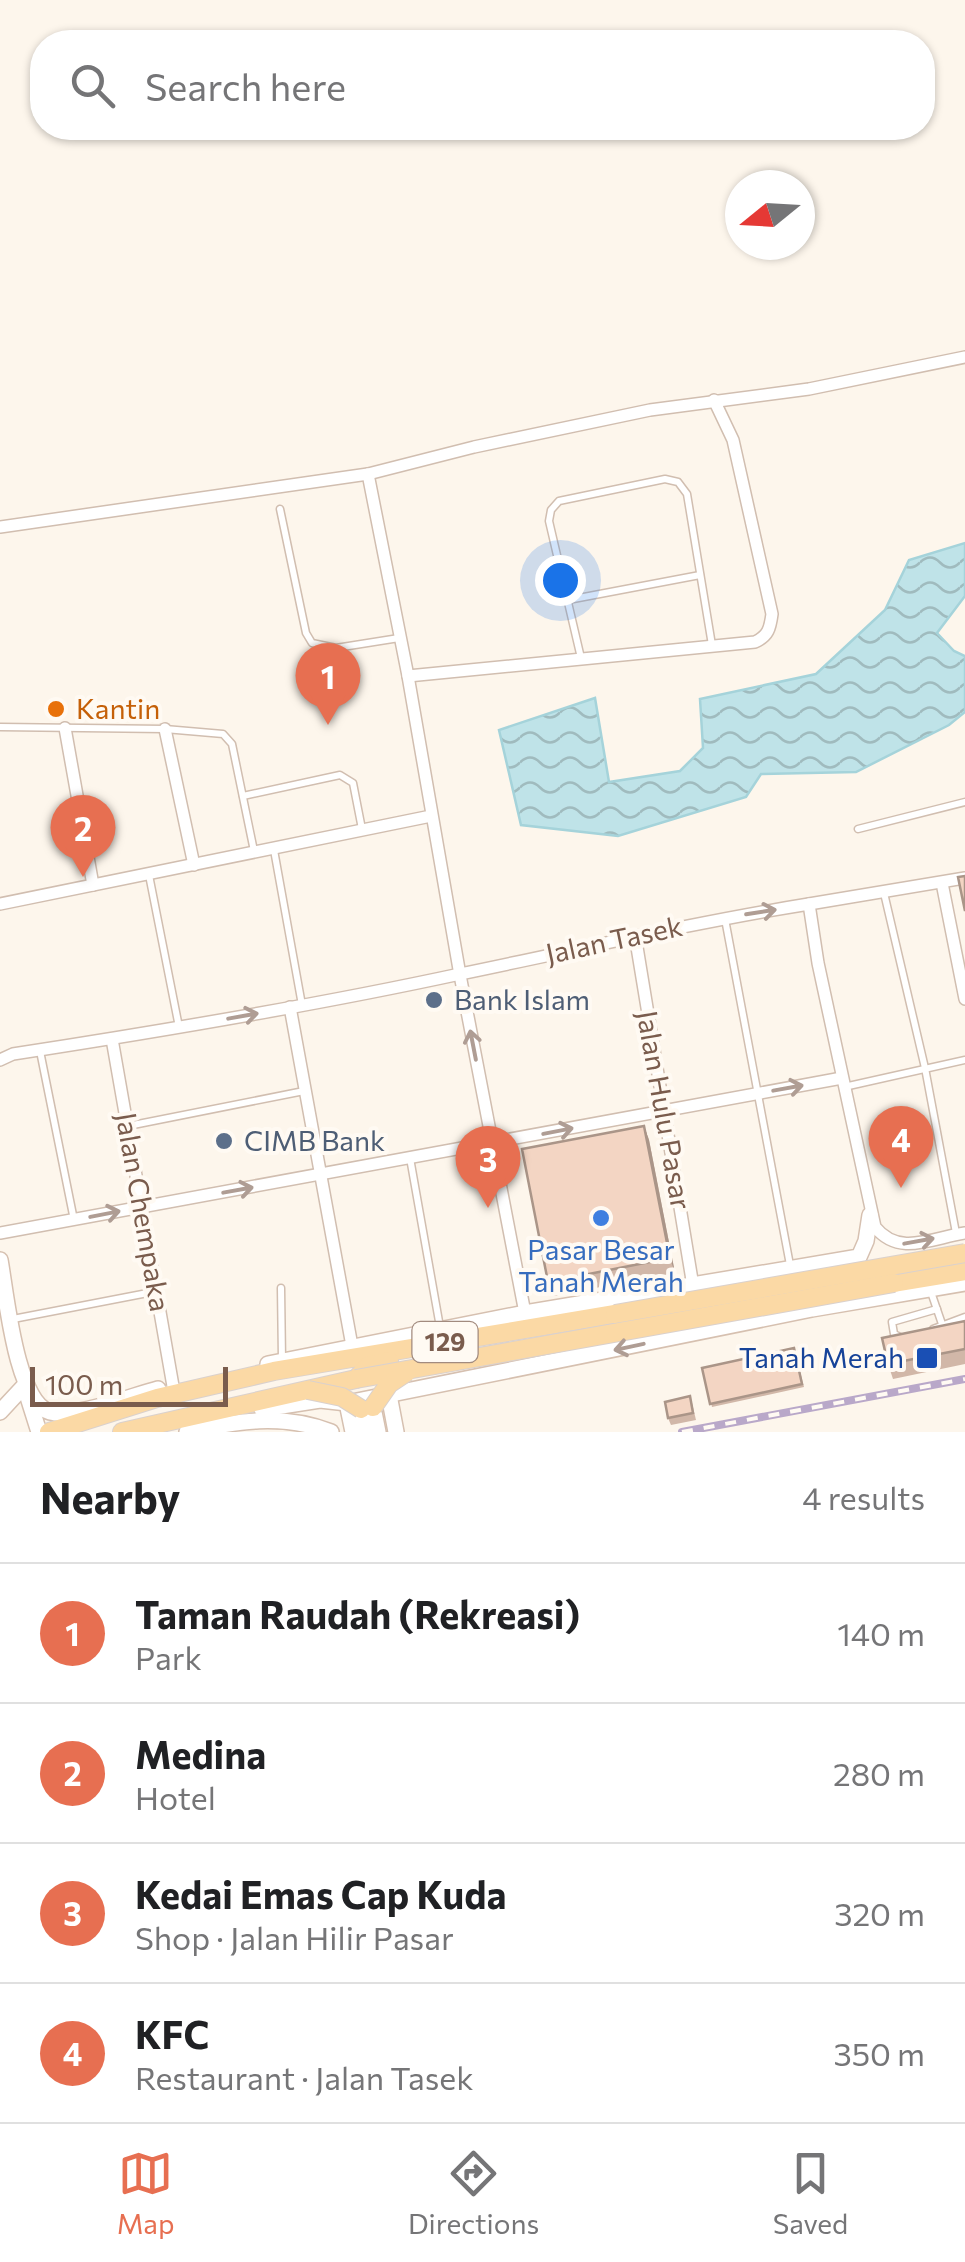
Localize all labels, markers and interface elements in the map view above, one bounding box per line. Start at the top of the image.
search box [30,30,935,140]
icon: search [65,58,120,113]
text: Search here [145,62,346,109]
north arrow [725,170,815,260]
your location [535,555,586,606]
pin: 1 [296,642,360,725]
place label: Kantin [76,691,160,725]
marker: Kantin [45,698,67,720]
pin: 2 [51,794,116,877]
one-way arrow [744,902,776,921]
street label: Jalan Tasek [542,908,685,970]
place label: Bank Islam [454,982,590,1016]
marker: Bank Islam [423,989,445,1011]
one-way arrow [226,1006,259,1025]
street label: Jalan Hulu Pasar [631,1008,699,1212]
one-way arrow [463,1030,482,1062]
one-way arrow [771,1078,803,1097]
pin: 4 [868,1106,934,1188]
street label: Jalan Chempaka [110,1110,178,1314]
one-way arrow [541,1121,573,1140]
place label: CIMB Bank [244,1123,385,1157]
pin: 3 [456,1126,520,1208]
marker: CIMB Bank [213,1130,235,1152]
one-way arrow [221,1180,254,1199]
one-way arrow [89,1204,121,1223]
marker: Pasar Besar Tanah Merah [590,1207,612,1229]
one-way arrow [903,1231,935,1250]
place label: Pasar Besar Tanah Merah [518,1232,684,1298]
road number: 129 [412,1322,478,1362]
one-way arrow [614,1339,646,1357]
place label: Tanah Merah [739,1340,904,1374]
marker: Tanah Merah [914,1345,940,1371]
scale bar [30,1362,228,1406]
text: 100 m [45,1367,123,1401]
text: Nearby [40,1471,180,1523]
text: 4 results [802,1477,925,1517]
text: Taman Raudah (Rekreasi) [135,1590,580,1637]
text: 1 [65,1613,80,1653]
text: 140 m [837,1613,925,1653]
text: Park [135,1637,202,1677]
text: Medina [135,1730,266,1777]
text: 2 [63,1753,82,1793]
text: 280 m [833,1753,925,1793]
text: Hotel [135,1777,216,1817]
text: Kedai Emas Cap Kuda [135,1870,506,1917]
text: 3 [63,1893,82,1933]
text: 320 m [834,1893,925,1933]
text: Shop · Jalan Hilir Pasar [135,1917,454,1957]
text: KFC [135,2010,209,2057]
text: 4 [63,2033,82,2073]
text: 350 m [833,2033,925,2073]
text: Restaurant · Jalan Tasek [135,2057,474,2097]
tab: Map [117,2146,174,2240]
tab: Directions [408,2146,539,2240]
tab: Saved [773,2146,848,2240]

